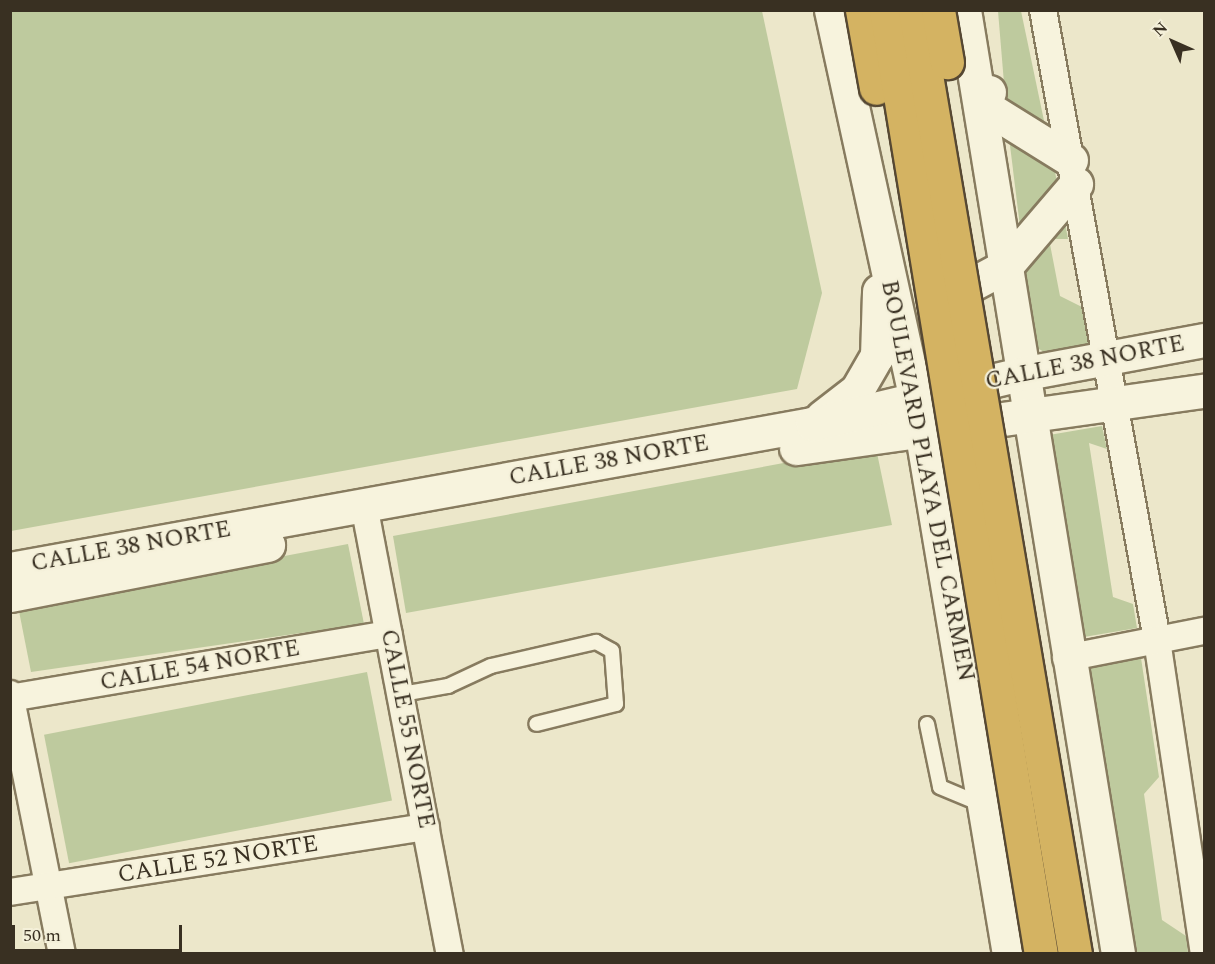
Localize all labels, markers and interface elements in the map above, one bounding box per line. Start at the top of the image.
north arrow [1143,12,1203,72]
text: N [1147,16,1173,42]
street label: BOULEVARD PLAYA DEL CARMEN [874,278,980,684]
street label: CALLE 38 NORTE [983,330,1187,396]
street label: CALLE 38 NORTE [507,429,711,493]
street label: CALLE 38 NORTE [29,515,233,579]
street label: CALLE 55 NORTE [374,627,440,831]
street label: CALLE 54 NORTE [98,634,302,698]
street label: CALLE 52 NORTE [116,830,320,890]
scale bar [15,913,184,951]
text: 50 m [23,922,61,949]

